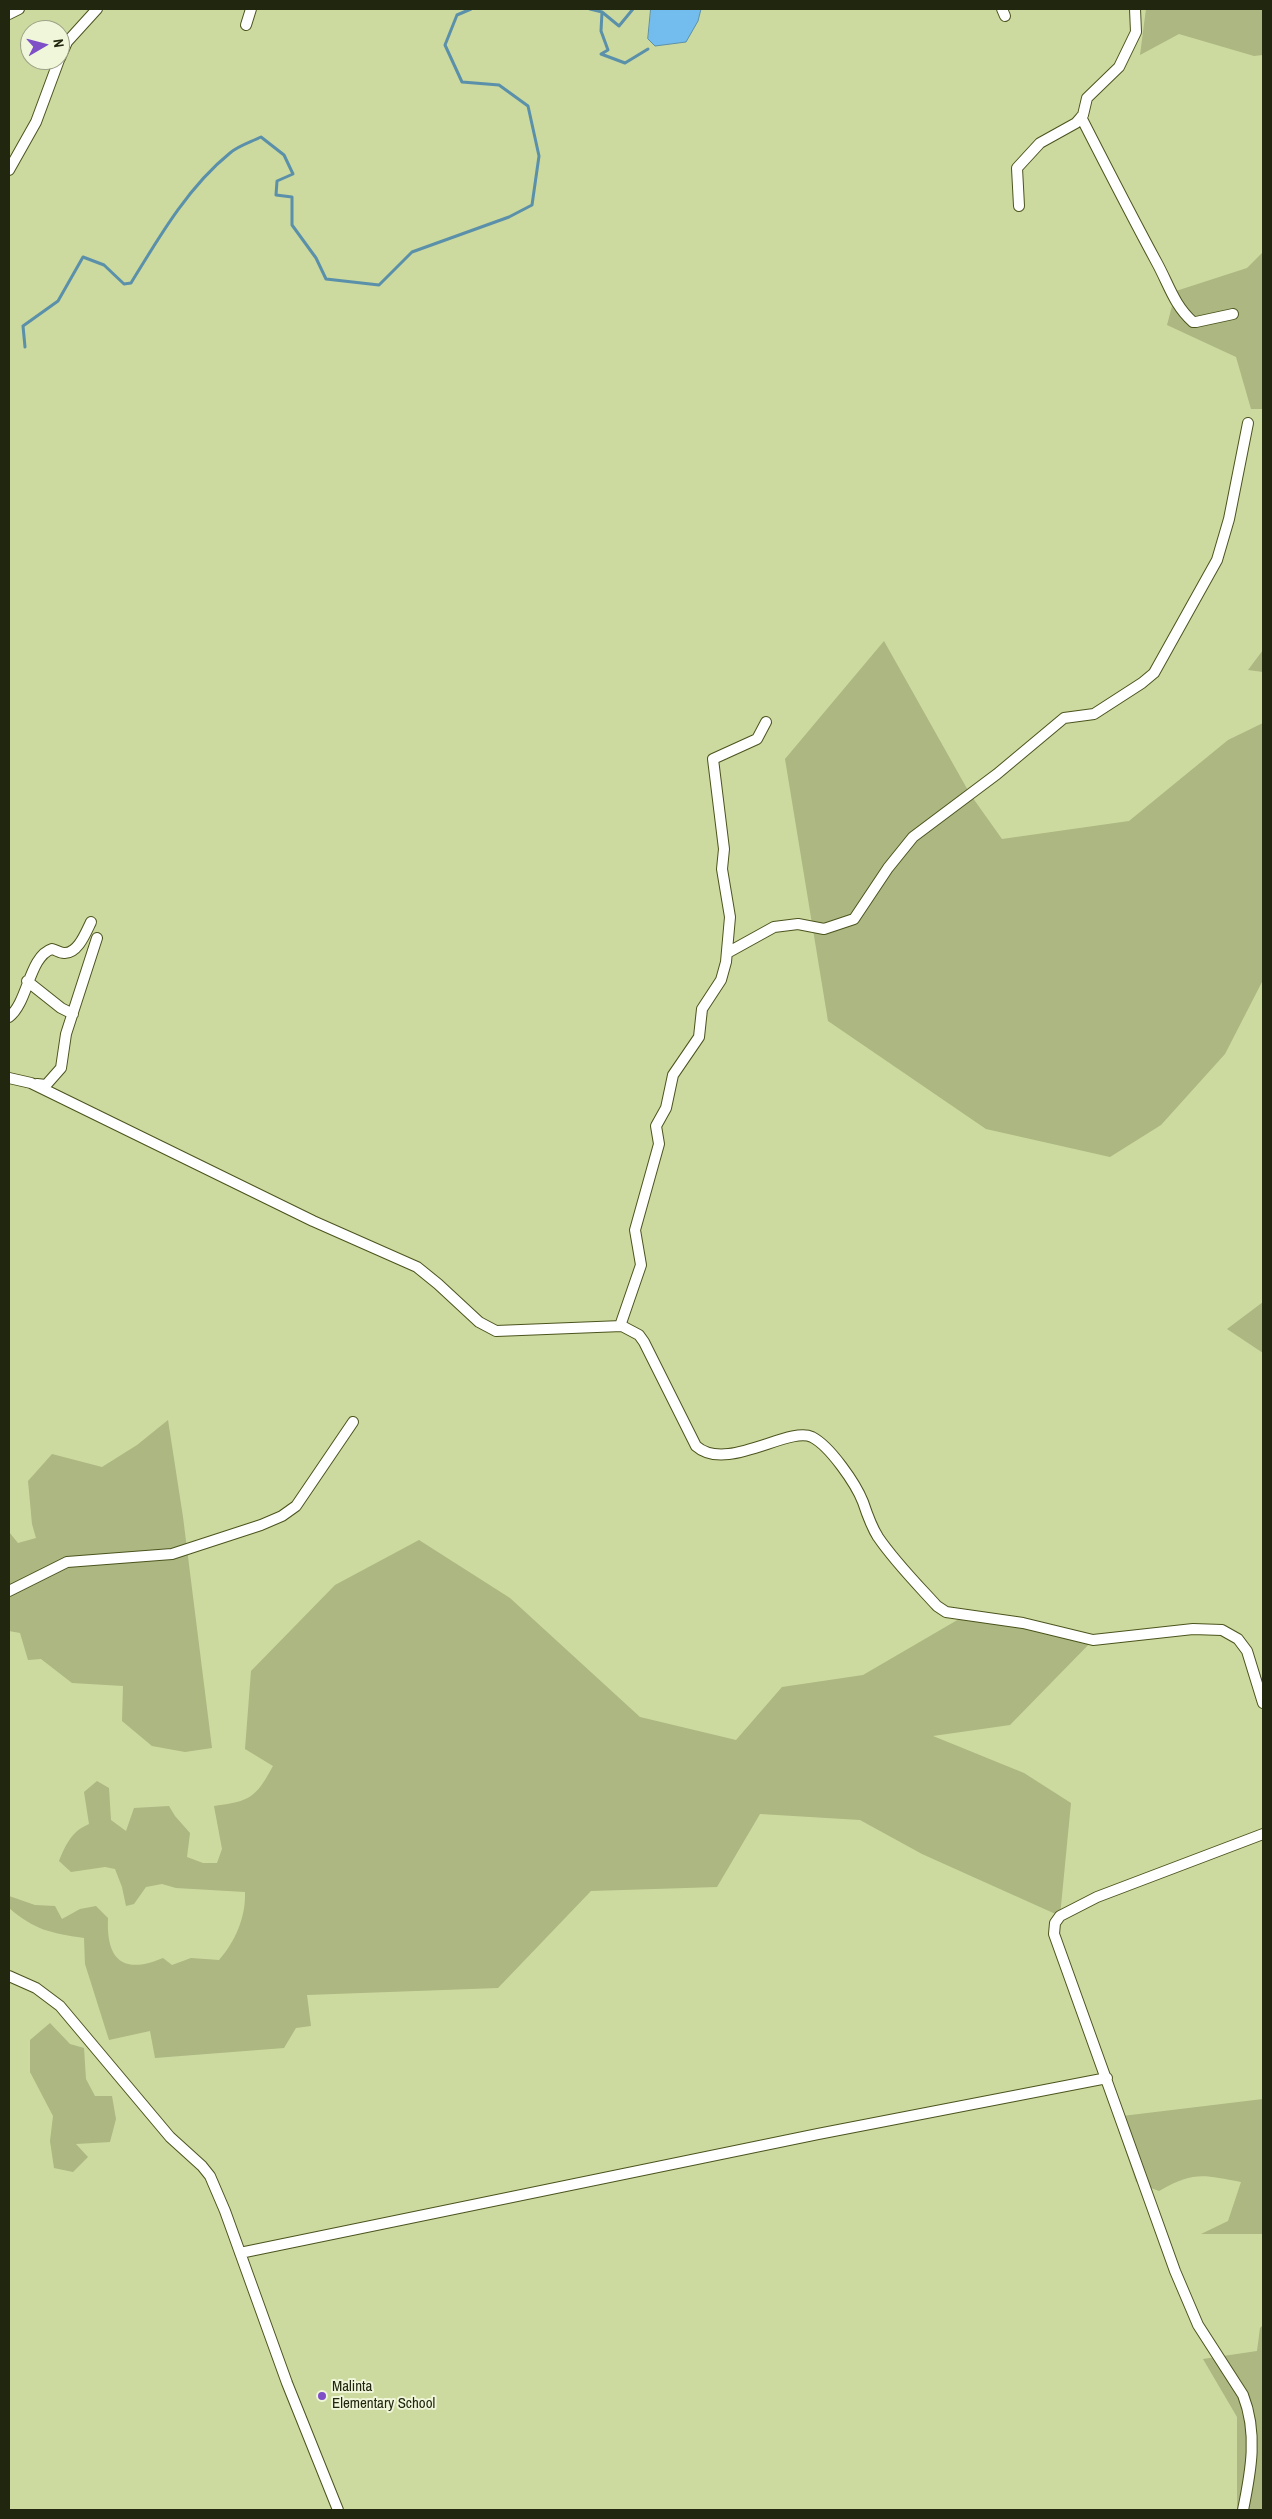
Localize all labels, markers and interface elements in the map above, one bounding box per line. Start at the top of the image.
north arrow [20,20,70,70]
text: N [49,38,68,48]
place label: Malinta Elementary School [332,2378,435,2413]
marker: Malinta Elementary School [316,2390,328,2402]

